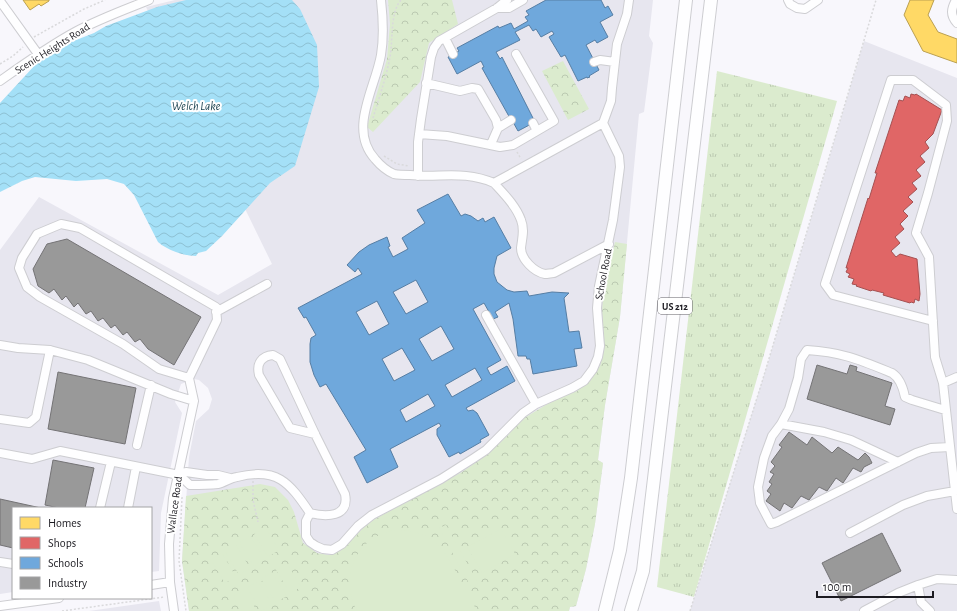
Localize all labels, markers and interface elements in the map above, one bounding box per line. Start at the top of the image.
street label: Scenic Heights Road [13,21,92,76]
water label: Welch Lake [172,100,221,112]
street label: School Road [593,247,614,301]
road number: US 212 [658,298,692,314]
street label: Wallace Road [165,475,184,534]
legend [12,507,152,599]
text: Homes [48,517,81,529]
text: Shops [48,537,76,549]
text: Schools [48,557,83,569]
scale bar [817,573,933,599]
text: Industry [48,577,87,590]
text: 100 m [823,581,851,593]

